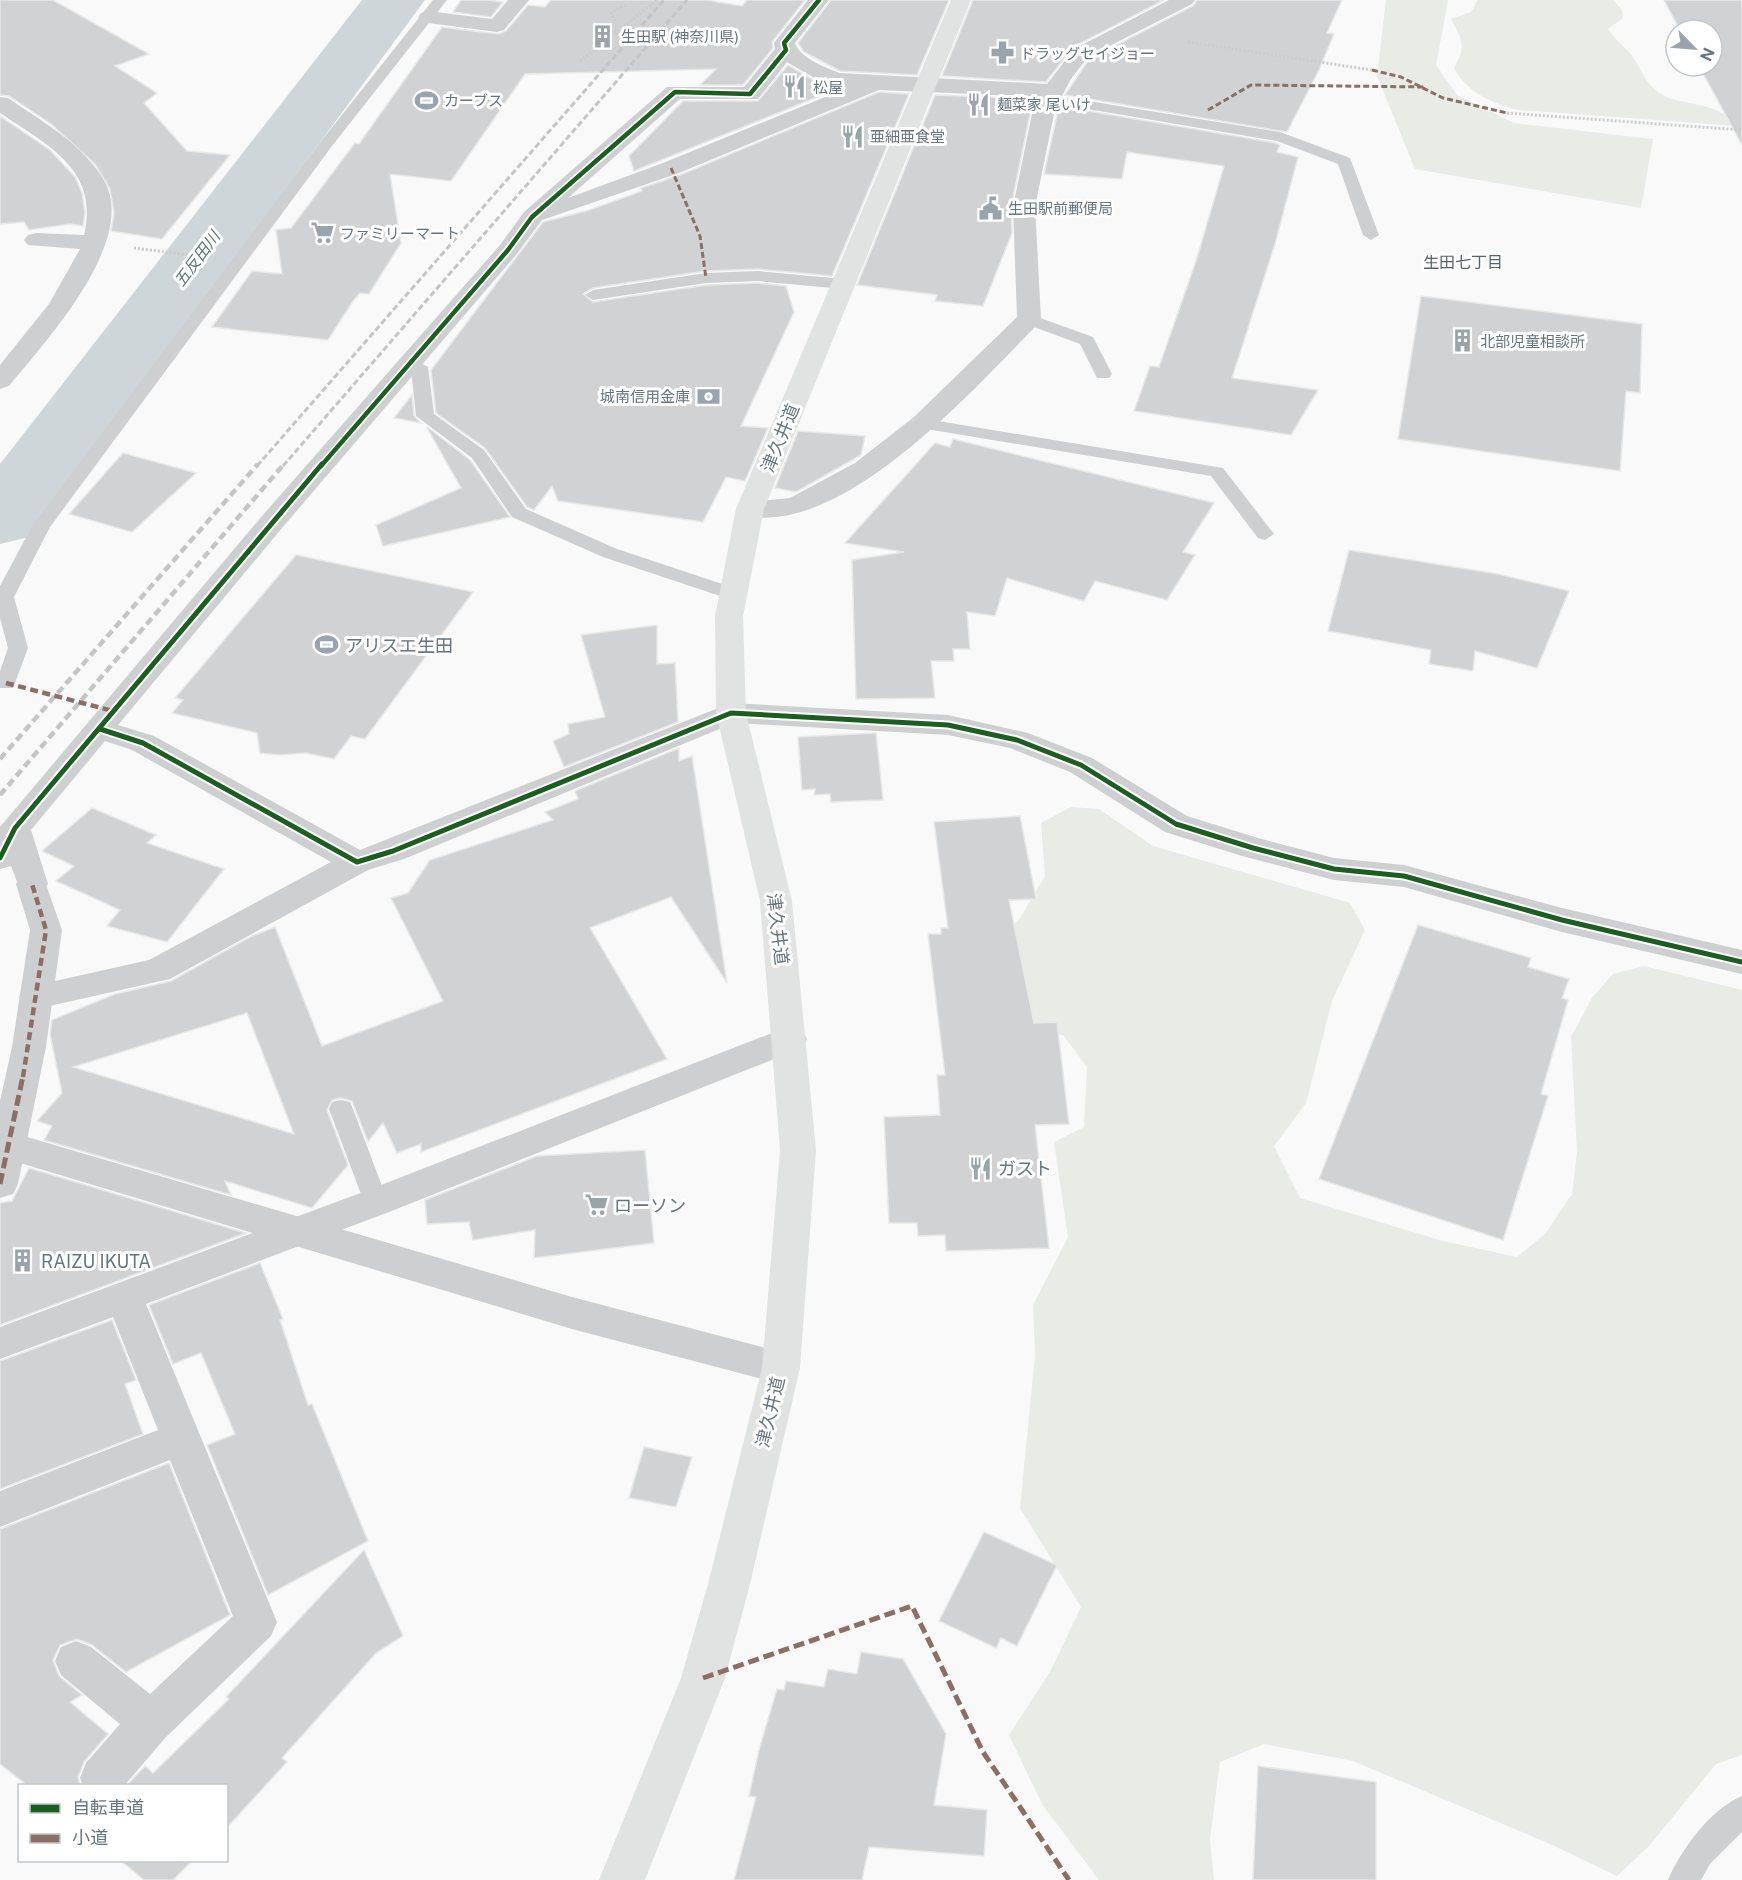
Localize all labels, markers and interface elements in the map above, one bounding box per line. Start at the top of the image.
north arrow [1664,18,1724,78]
building icon: 生田駅 (神奈川県) [590,23,616,49]
place label: 生田駅 (神奈川県) [621,28,739,45]
pharmacy icon: ドラッグセイジョー [989,40,1015,66]
text: N [1696,44,1718,64]
place label: ドラッグセイジョー [1020,45,1155,62]
restaurant icon: 松屋 [782,74,808,100]
place label: 松屋 [813,79,843,96]
sports icon: カーブス [413,87,439,113]
restaurant icon: 麺菜家 尾いけ [966,91,992,117]
place label: カーブス [444,92,503,109]
place label: 麺菜家 尾いけ [997,96,1091,113]
restaurant icon: 亜細亜食堂 [839,123,865,149]
place label: 亜細亜食堂 [870,128,945,145]
public building icon: 生田駅前郵便局 [977,195,1003,221]
place label: 生田駅前郵便局 [1008,200,1113,217]
supermarket icon: ファミリーマート [309,220,335,246]
place label: ファミリーマート [340,225,460,242]
water label: 五反田川 [170,226,225,290]
district label: 生田七丁目 [1423,253,1503,272]
building icon: 北部児童相談所 [1449,328,1475,354]
place label: 北部児童相談所 [1480,333,1585,350]
bank icon: 城南信用金庫 [695,383,721,409]
place label: 城南信用金庫 [600,388,690,405]
street label: 津久井道 [757,401,803,475]
sports icon: アリスエ生田 [314,632,340,658]
place label: アリスエ生田 [345,635,453,656]
street label: 津久井道 [763,892,793,966]
restaurant icon: ガスト [967,1155,993,1181]
place label: ガスト [998,1158,1052,1179]
supermarket icon: ローソン [583,1192,609,1218]
place label: ローソン [614,1195,686,1216]
building icon: RAIZU IKUTA [10,1248,36,1274]
place label: RAIZU IKUTA [41,1251,151,1272]
street label: 津久井道 [752,1375,788,1449]
legend [18,1784,228,1862]
text: 自転車道 [72,1797,144,1818]
text: 小道 [72,1827,108,1848]

